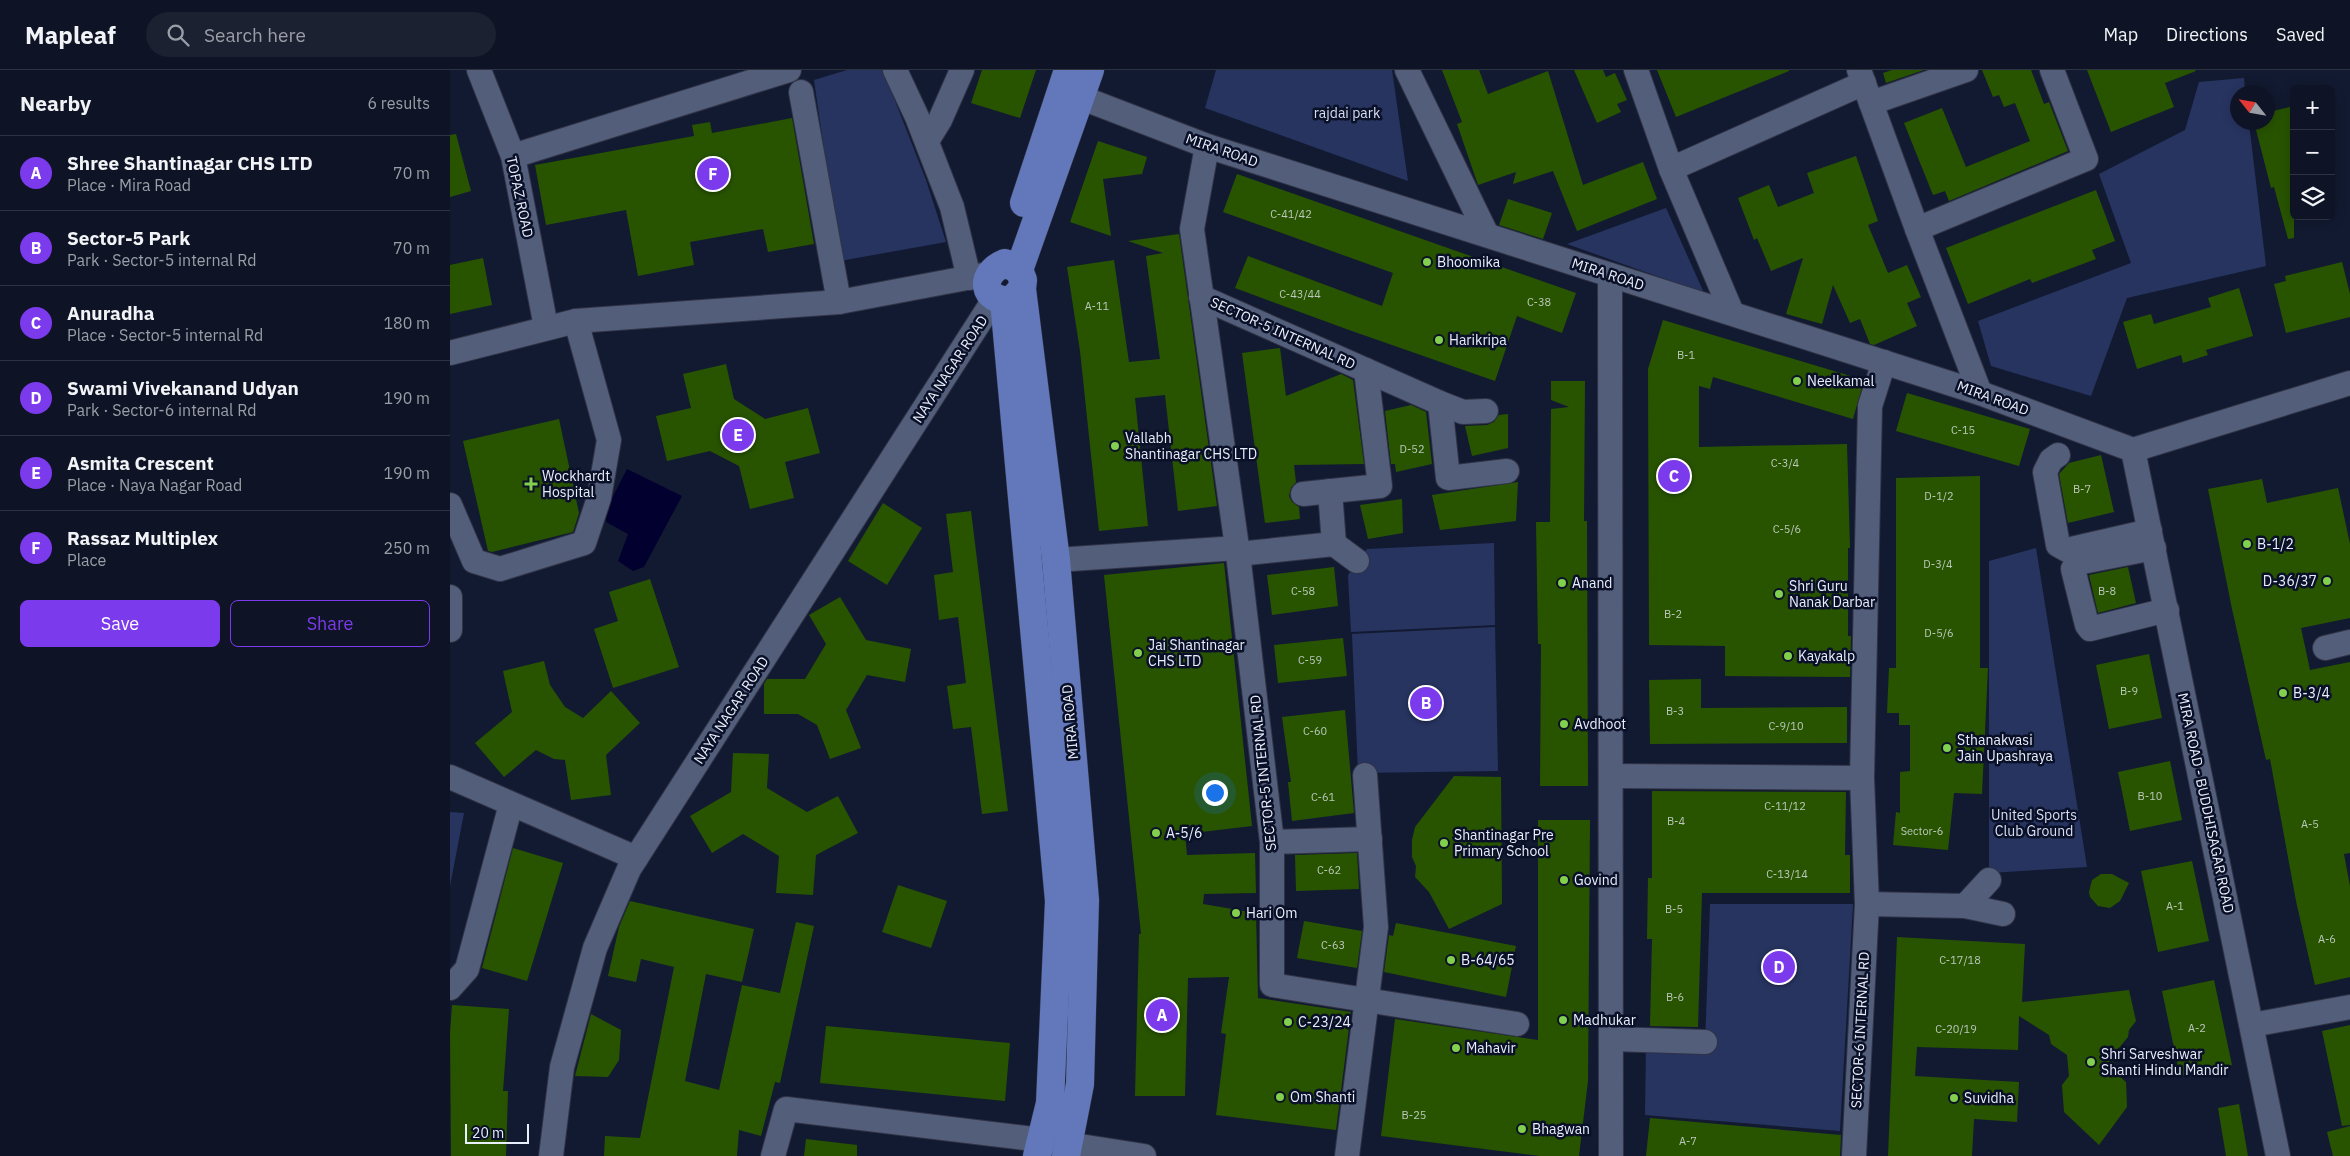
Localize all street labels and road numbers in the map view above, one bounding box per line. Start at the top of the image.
street label: MIRA ROAD [1184,129,1260,171]
street label: TOPAZ ROAD [503,155,537,239]
street label: MIRA ROAD [1570,254,1646,294]
street label: SECTOR-5 INTERNAL RD [1208,293,1358,373]
street label: NAYA NAGAR ROAD [909,312,991,426]
street label: MIRA ROAD [1955,377,2031,419]
street label: NAYA NAGAR ROAD [690,653,772,767]
street label: MIRA ROAD [1058,684,1082,760]
street label: MIRA ROAD - BUDDHISAGAR ROAD [2174,691,2238,915]
street label: SECTOR-5 INTERNAL RD [1246,694,1280,852]
street label: SECTOR-6 INTERNAL RD [1847,951,1873,1109]

